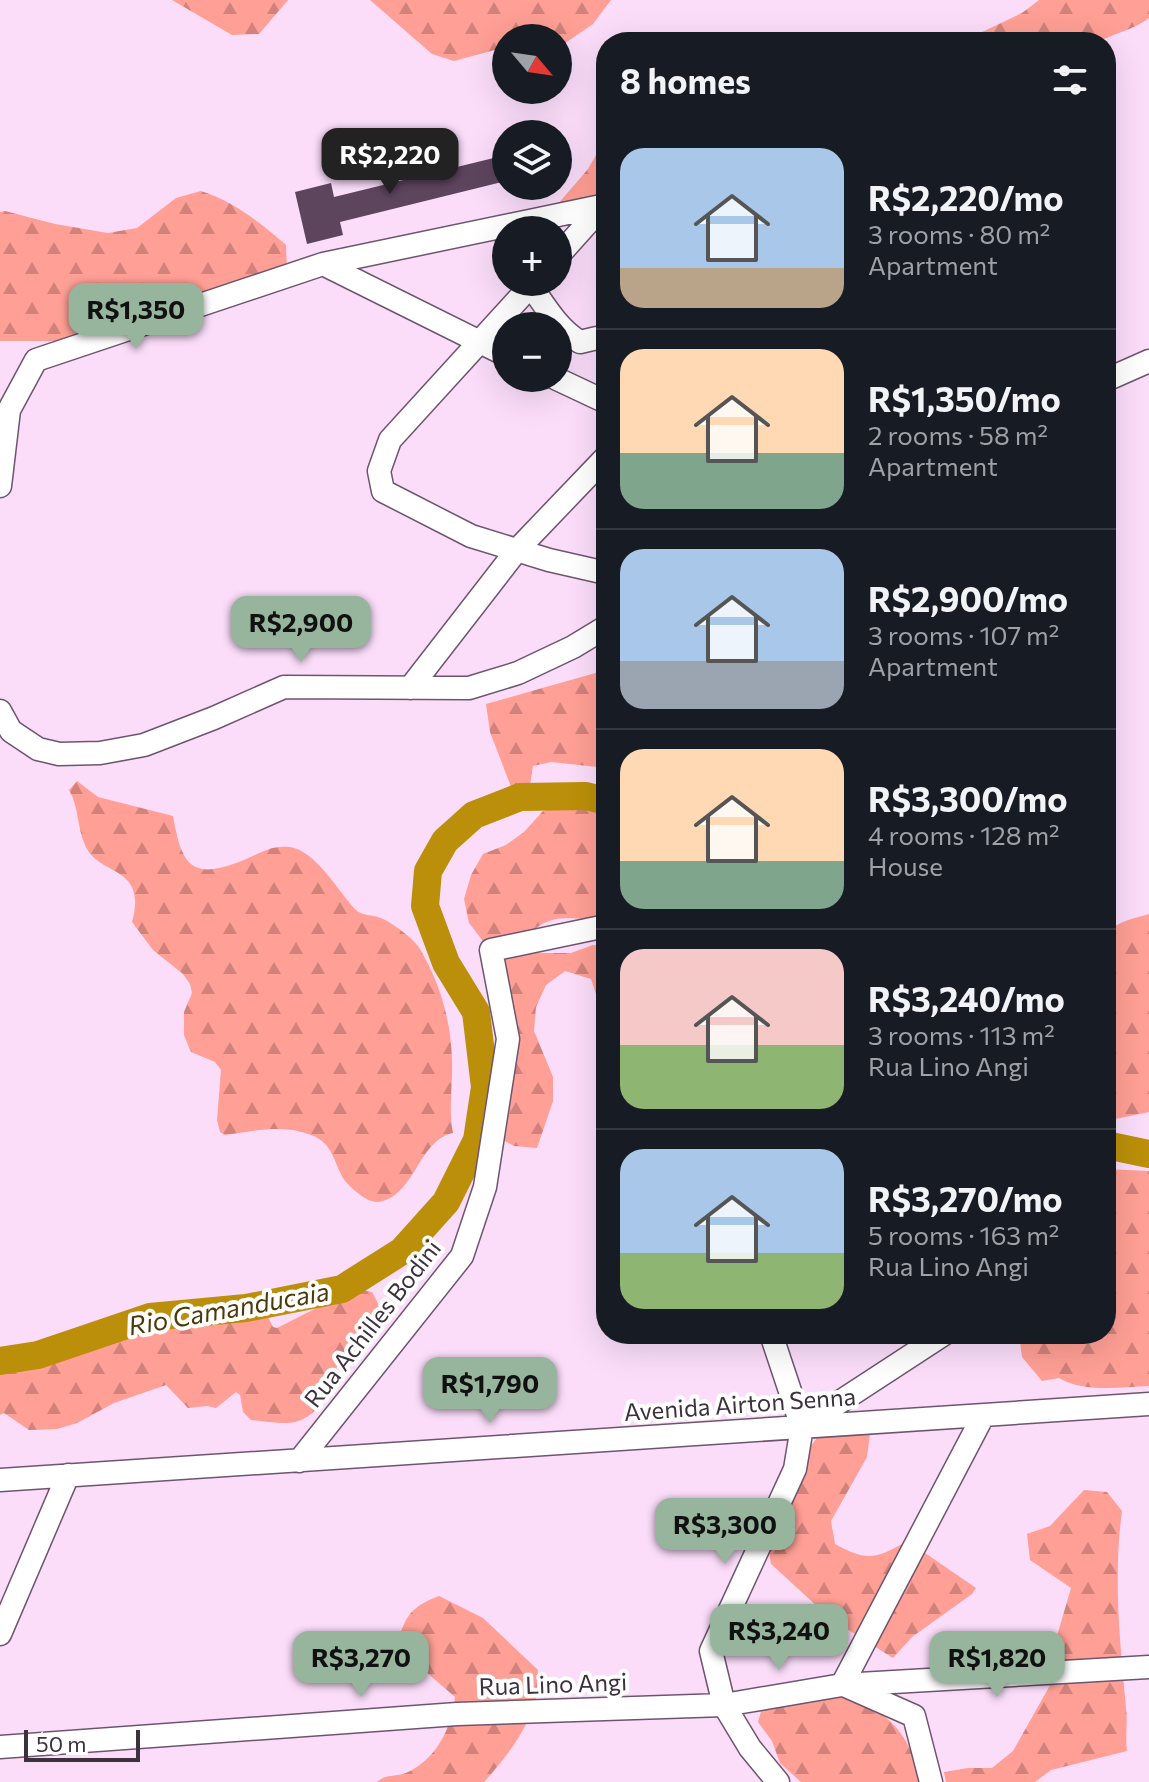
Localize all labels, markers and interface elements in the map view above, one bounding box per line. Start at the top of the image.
north arrow [492,24,572,104]
map controls [492,24,572,392]
icon: filters [1048,58,1092,102]
text: 8 homes [620,59,751,101]
button: layers [492,120,572,200]
pin: R$2,220 [316,128,464,196]
text: R$2,220 [340,138,440,169]
text: R$2,220/mo [868,176,1064,218]
icon: home [684,180,780,276]
button: + [492,216,572,296]
text: 3 rooms · 80 m² [868,218,1050,249]
text: Apartment [868,249,998,280]
pin: R$1,350 [62,283,210,351]
text: R$1,350 [87,293,185,324]
button: − [492,312,572,392]
text: R$1,350/mo [868,377,1061,419]
icon: home [684,381,780,477]
text: 2 rooms · 58 m² [868,419,1048,450]
text: Apartment [868,450,998,481]
text: R$2,900/mo [868,577,1068,619]
icon: home [684,581,780,677]
pin: R$2,900 [227,596,375,664]
text: R$2,900 [249,606,353,637]
text: 3 rooms · 107 m² [868,619,1059,650]
text: Apartment [868,650,998,681]
text: R$3,300/mo [868,777,1067,819]
icon: home [684,781,780,877]
text: 4 rooms · 128 m² [868,819,1060,850]
text: House [868,850,943,881]
text: R$3,240/mo [868,977,1065,1019]
icon: home [684,981,780,1077]
text: 3 rooms · 113 m² [868,1019,1055,1050]
text: Rua Lino Angi [868,1050,1029,1081]
text: R$3,270/mo [868,1177,1063,1219]
icon: home [684,1181,780,1277]
text: 5 rooms · 163 m² [868,1219,1059,1250]
street label: Rua Achilles Bodini [297,1234,446,1413]
text: Rua Lino Angi [868,1250,1029,1281]
water label: Rio Camanducaia [126,1275,332,1340]
pin: R$1,790 [416,1357,564,1425]
text: R$1,790 [441,1367,539,1398]
street label: Avenida Airton Senna [623,1381,857,1426]
pin: R$3,300 [651,1498,799,1566]
text: R$3,300 [673,1508,777,1539]
pin: R$3,240 [705,1604,853,1672]
text: R$3,240 [728,1614,830,1645]
pin: R$3,270 [287,1631,435,1699]
pin: R$1,820 [923,1631,1071,1699]
text: R$3,270 [311,1641,411,1672]
text: R$1,820 [948,1641,1046,1672]
street label: Rua Lino Angi [478,1666,628,1701]
scale bar [24,1726,140,1762]
text: 50 m [36,1730,86,1757]

